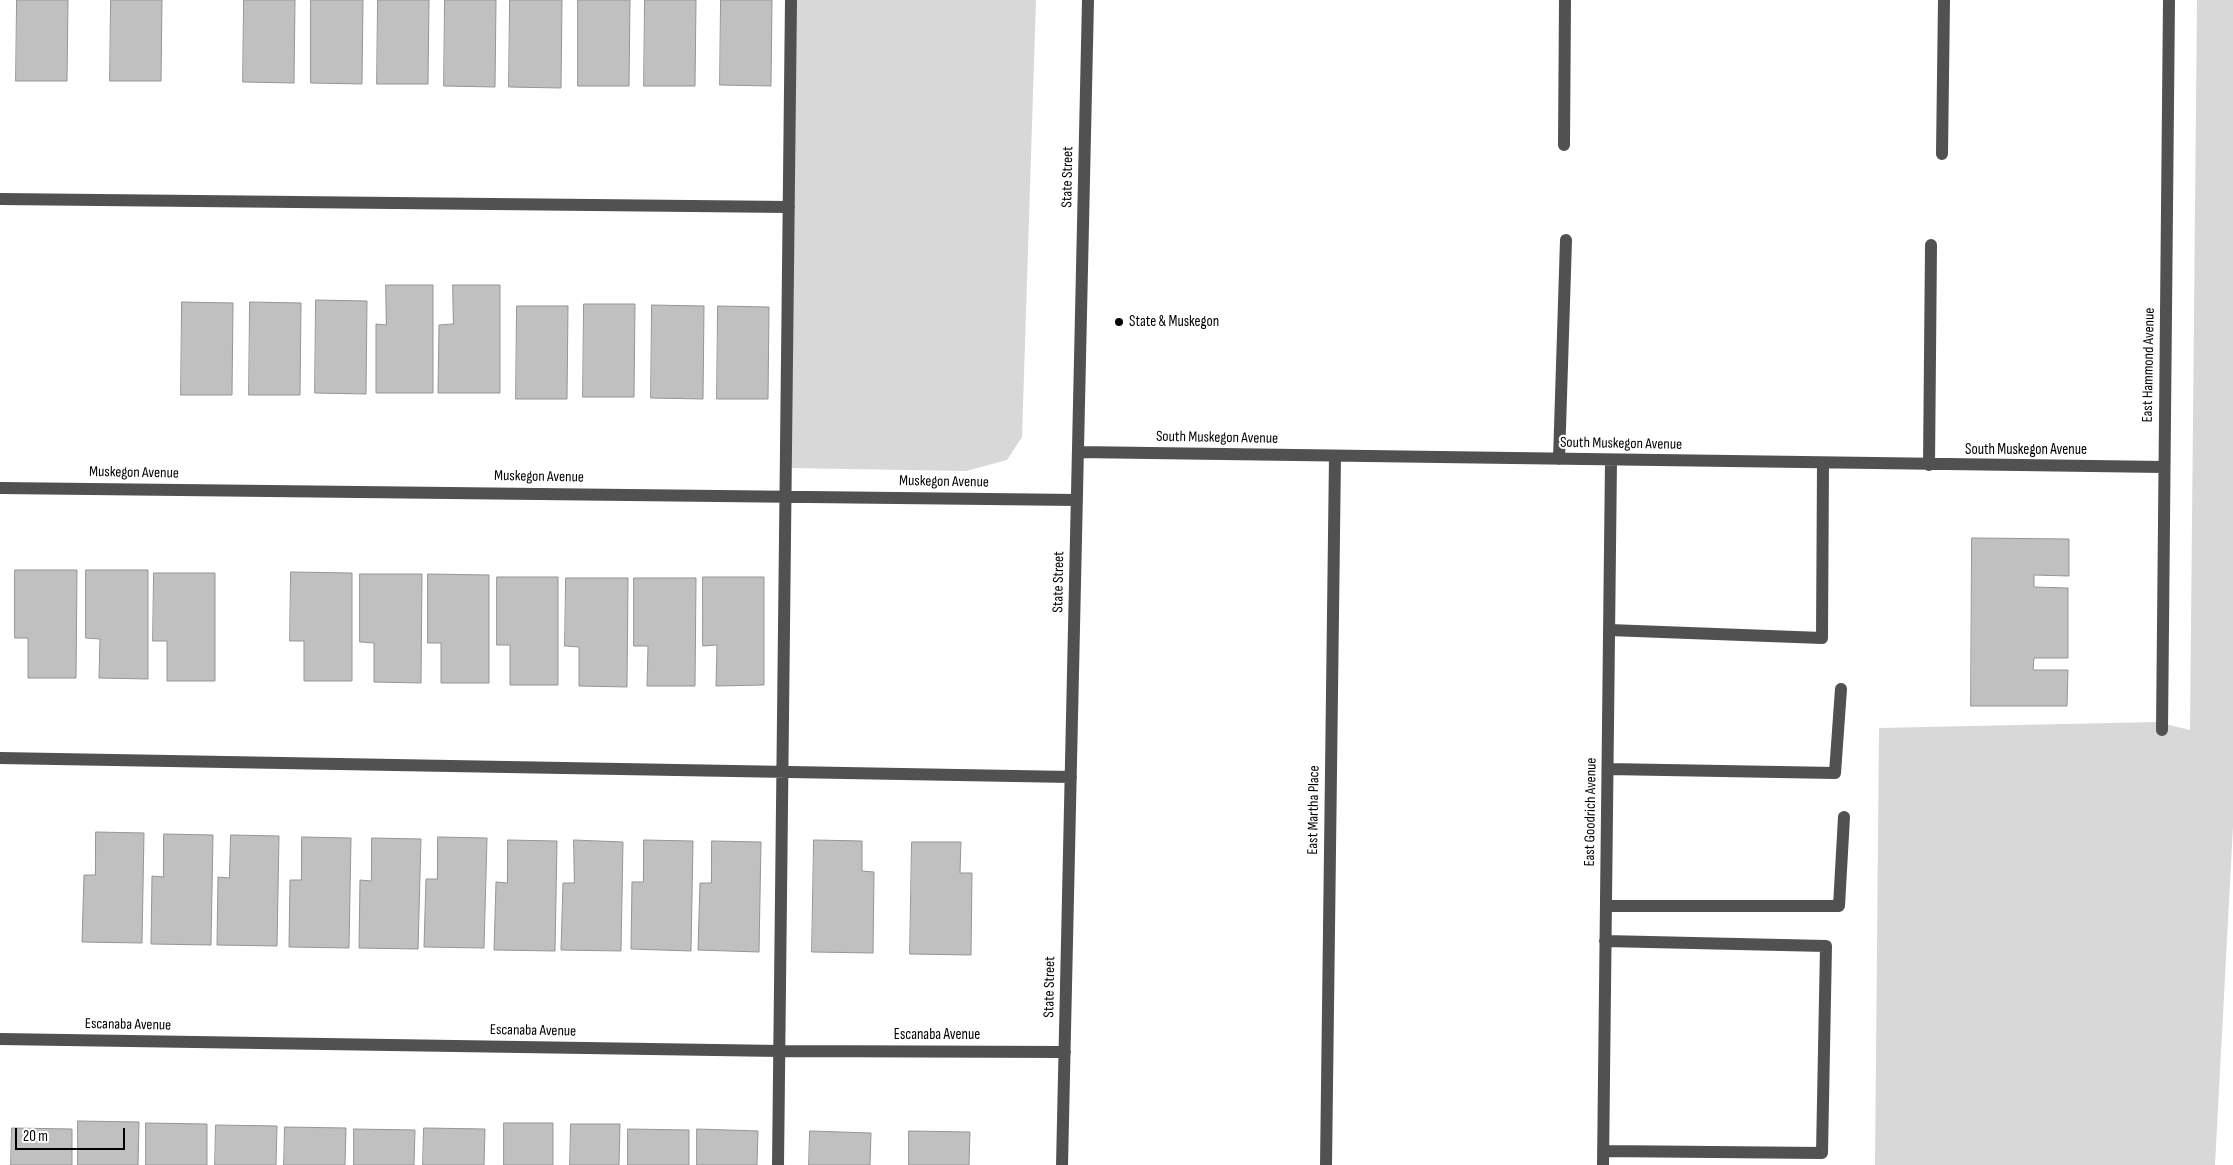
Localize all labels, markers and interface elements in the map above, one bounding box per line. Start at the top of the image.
street label: State Street [1058,146,1078,208]
street label: East Hammond Avenue [2139,308,2159,422]
place label: State & Muskegon [1129,313,1219,331]
marker: State & Muskegon [1113,316,1125,328]
street label: South Muskegon Avenue [1156,428,1278,448]
street label: South Muskegon Avenue [1560,434,1682,454]
street label: South Muskegon Avenue [1965,441,2087,459]
street label: Muskegon Avenue [89,463,179,483]
street label: Muskegon Avenue [494,467,584,487]
street label: Muskegon Avenue [899,472,989,492]
street label: State Street [1049,551,1069,613]
street label: East Goodrich Avenue [1581,757,1601,867]
street label: East Martha Place [1304,765,1324,855]
street label: State Street [1040,956,1060,1018]
street label: Escanaba Avenue [85,1015,171,1035]
street label: Escanaba Avenue [490,1021,576,1041]
street label: Escanaba Avenue [894,1026,980,1044]
scale bar [18,1118,128,1150]
text: 20 m [23,1127,48,1146]

